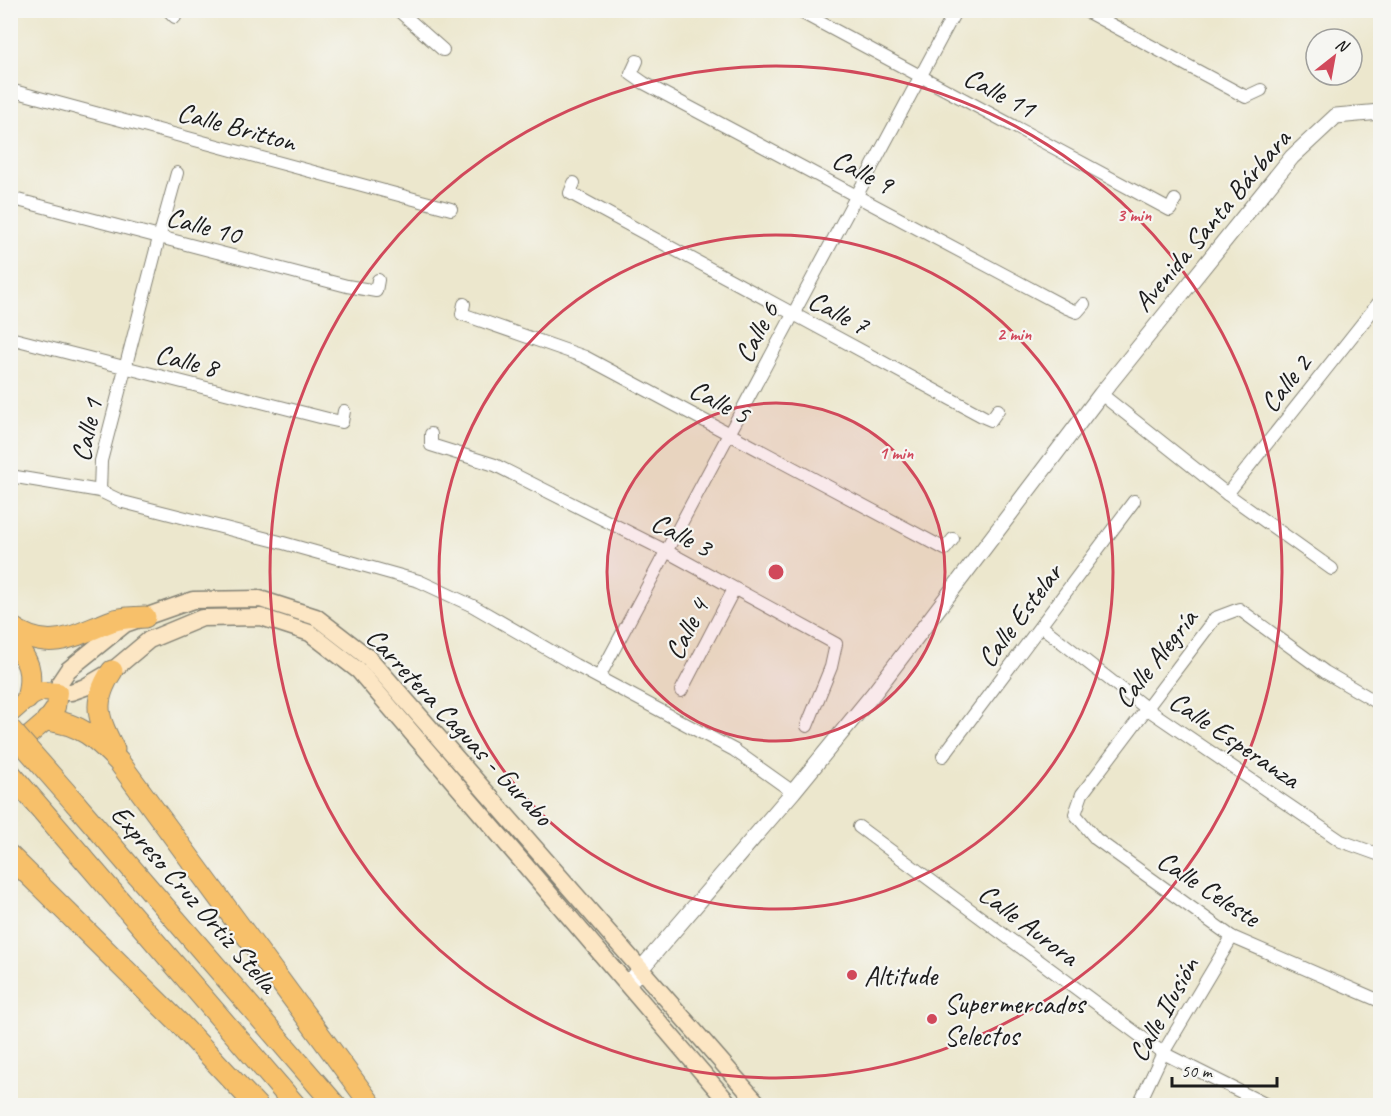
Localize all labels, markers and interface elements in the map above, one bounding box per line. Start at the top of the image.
north arrow [1304,27,1364,87]
text: N [1332,34,1353,58]
street label: Calle 11 [958,59,1043,126]
street label: Calle Britton [174,94,301,159]
street label: Avenida Santa Bárbara [1125,121,1299,319]
street label: Calle 9 [827,141,901,203]
street label: Calle 10 [163,199,247,253]
text: 3 min [1117,204,1152,226]
street label: Calle 7 [803,282,876,343]
street label: Calle 6 [726,295,787,368]
text: 2 min [997,323,1032,345]
street label: Calle 8 [152,336,224,386]
street label: Calle 2 [1252,346,1320,419]
street label: Calle 5 [684,371,757,432]
street label: Calle 1 [63,394,110,465]
text: 1 min [879,442,914,464]
street label: Calle 3 [646,504,720,566]
street label: Calle Estelar [969,555,1071,674]
centre of rings [766,562,786,582]
street label: Calle 4 [656,591,718,665]
street label: Calle Alegría [1106,600,1206,715]
street label: Carretera Caguas - Gurabo [359,620,562,834]
street label: Calle Esperanza [1163,683,1308,797]
street label: Expreso Cruz Ortiz Stella [104,797,287,1001]
street label: Calle Celeste [1151,842,1268,935]
street label: Calle Aurora [972,875,1087,974]
street label: Calle Ilusión [1120,950,1207,1068]
place label: Altitude [864,958,939,993]
marker: Altitude [845,968,859,982]
place label: Supermercados Selectos [944,986,1087,1053]
marker: Supermercados Selectos [925,1012,939,1026]
scale bar [1172,1050,1277,1088]
text: 50 m [1181,1060,1214,1082]

